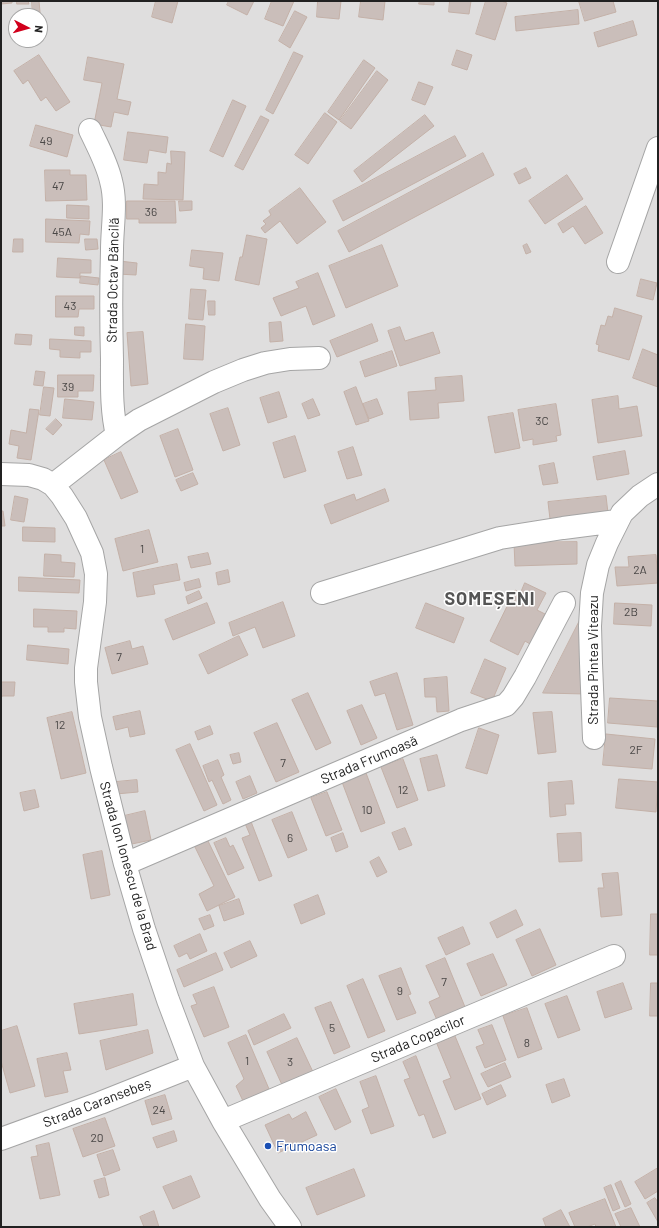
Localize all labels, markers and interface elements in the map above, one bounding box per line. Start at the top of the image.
north arrow [8,8,48,48]
text: N [33,25,46,34]
house number: 49 [40,134,52,148]
house number: 47 [52,179,64,193]
house number: 36 [145,205,157,219]
street label: Strada Octav Băncilă [104,217,122,343]
house number: 45A [52,225,72,239]
house number: 43 [64,299,76,313]
house number: 39 [62,380,74,394]
house number: 3C [535,414,549,428]
house number: 1 [140,542,144,556]
house number: 2A [633,563,647,577]
district label: SOMEȘENI [444,588,536,610]
street label: Strada Pintea Viteazu [585,595,601,725]
house number: 2B [624,605,638,619]
house number: 7 [116,650,122,664]
house number: 12 [55,718,65,732]
street label: Strada Frumoasă [318,732,420,788]
house number: 2F [629,743,643,757]
house number: 7 [280,756,286,770]
street label: Strada Ion Ionescu de la Brad [96,780,160,952]
house number: 12 [398,783,408,797]
house number: 10 [362,803,372,817]
house number: 6 [287,831,293,845]
house number: 7 [441,975,447,989]
house number: 9 [397,984,403,998]
street label: Strada Copacilor [368,1012,468,1066]
house number: 5 [329,1021,335,1035]
house number: 8 [524,1036,530,1050]
house number: 1 [245,1054,249,1068]
house number: 3 [287,1055,293,1069]
street label: Strada Caransebeș [41,1075,153,1131]
house number: 24 [152,1103,166,1117]
house number: 20 [90,1131,104,1145]
place label: Frumoasa [276,1138,337,1154]
marker: Frumoasa [263,1141,273,1151]

